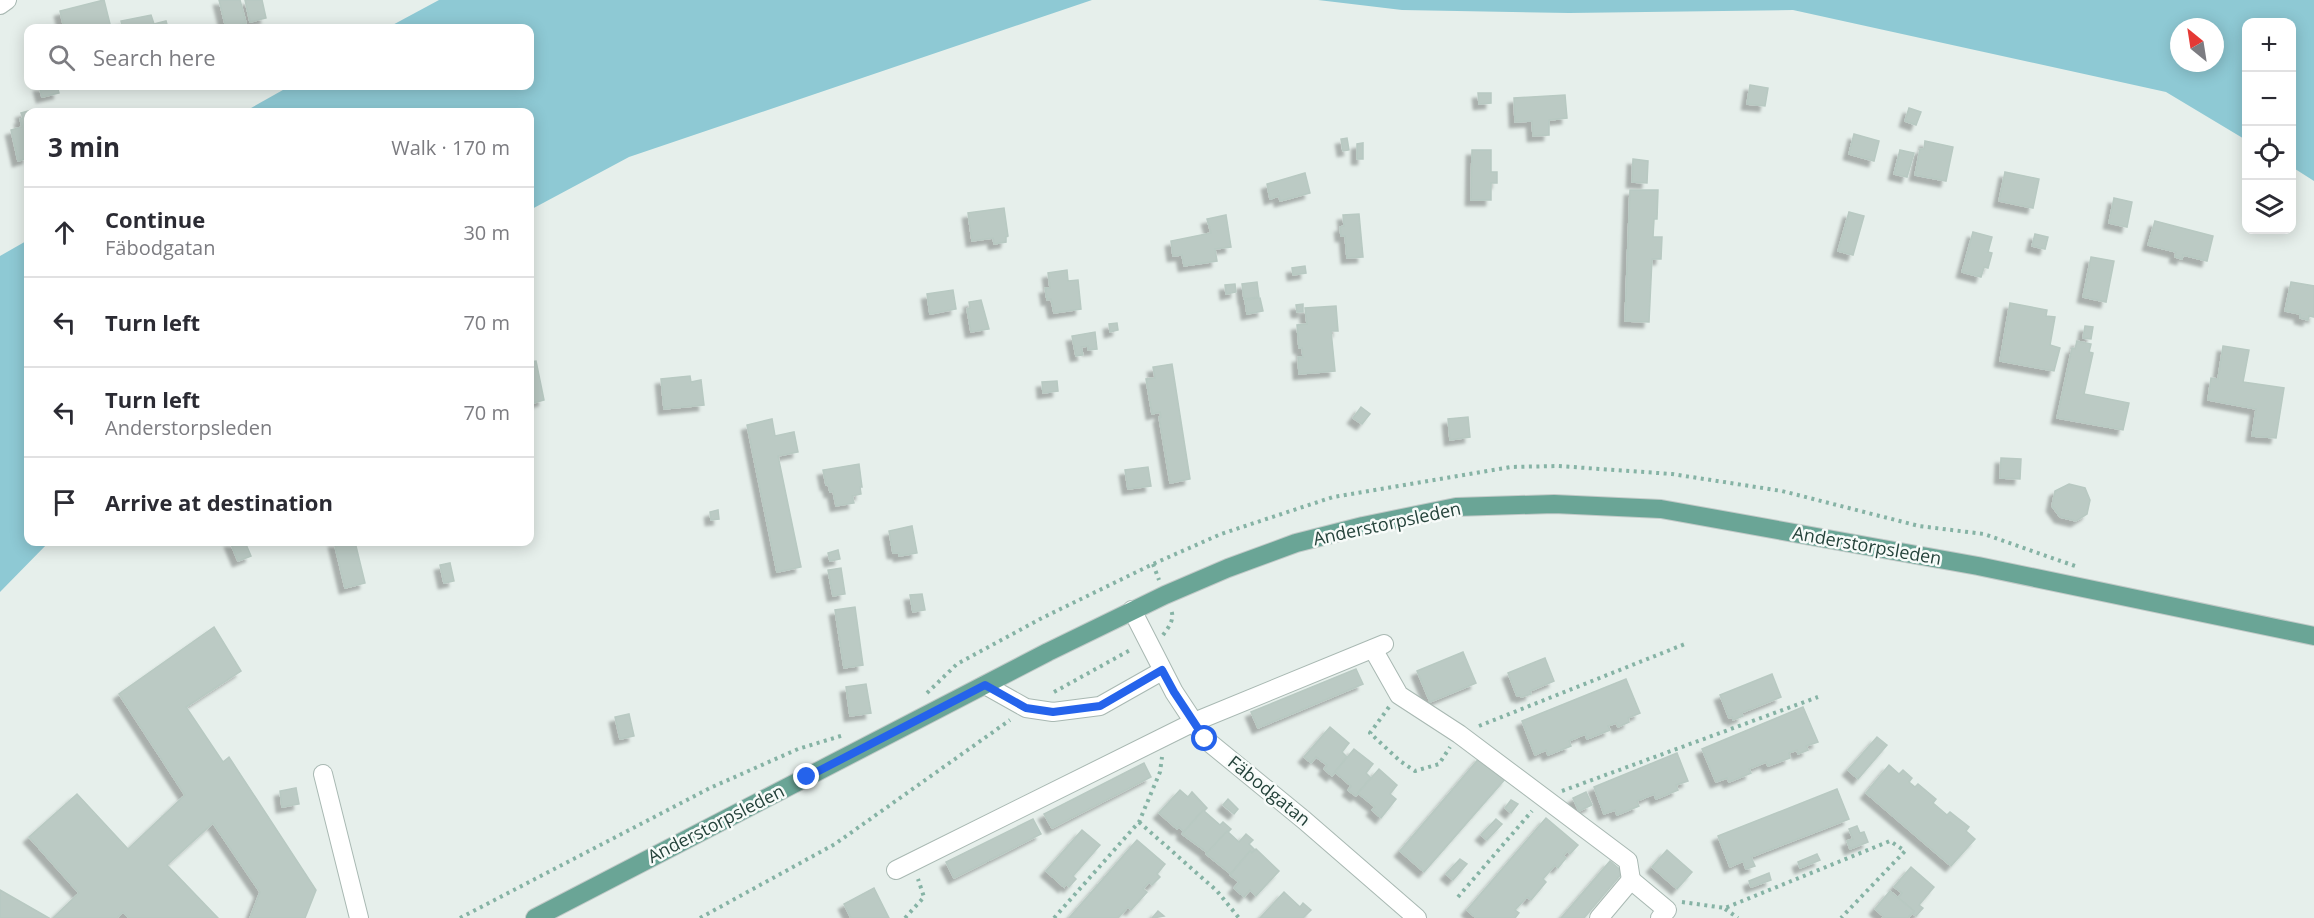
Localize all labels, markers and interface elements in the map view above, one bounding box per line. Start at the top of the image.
north arrow [2170,18,2224,72]
map controls [2242,18,2296,234]
button: + [2242,18,2296,72]
search box [24,24,534,90]
icon: search [45,41,78,74]
text: Search here [93,42,216,72]
button: − [2242,72,2296,126]
button: locate [2242,126,2296,180]
text: 3 min [48,129,120,165]
text: Walk · 170 m [391,134,510,161]
button: layers [2242,180,2296,234]
text: Continue [105,204,205,234]
icon: ahead [48,216,81,249]
text: 30 m [463,219,510,246]
text: Fäbodgatan [105,234,215,261]
icon: left [48,306,81,339]
text: Turn left [105,307,200,337]
text: 70 m [463,309,510,336]
text: Turn left [105,384,200,414]
icon: left [48,396,81,429]
text: 70 m [463,399,510,426]
text: Anderstorpsleden [105,414,272,441]
icon: arrive [48,486,81,519]
text: Arrive at destination [105,487,333,517]
street label: Anderstorpsleden [1311,496,1463,550]
street label: Anderstorpsleden [1791,520,1943,570]
route start [1191,725,1217,751]
street label: Fäbodgatan [1223,750,1316,831]
route end [793,763,819,789]
street label: Anderstorpsleden [643,778,788,868]

